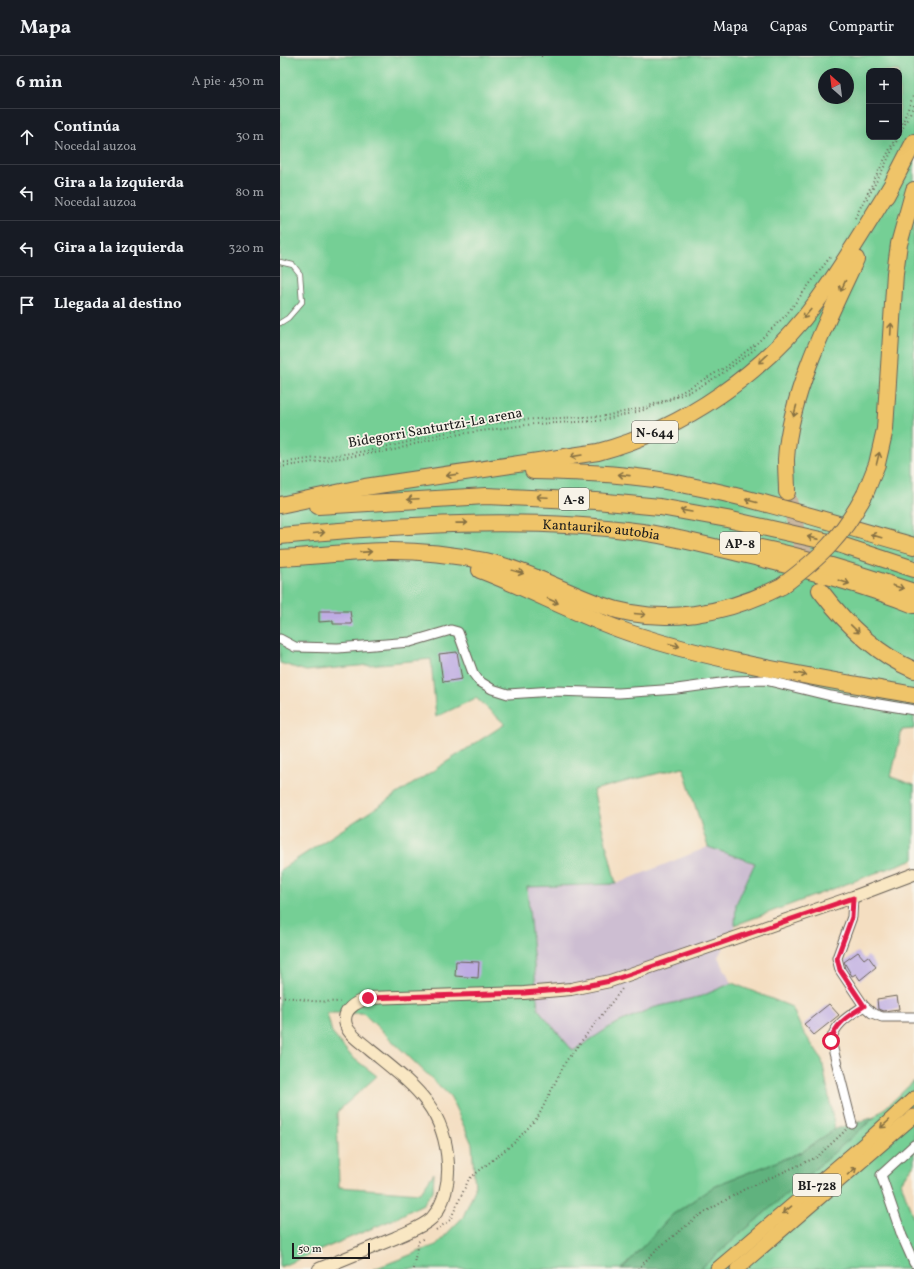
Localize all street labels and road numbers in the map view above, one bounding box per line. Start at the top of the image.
street label: Bidegorri Santurtzi-La arena [347,404,524,453]
road number: N-644 [632,421,678,443]
road number: A-8 [559,488,589,510]
street label: Kantauriko autobia [542,516,661,546]
road number: AP-8 [720,532,760,554]
road number: BI-728 [793,1174,841,1196]

